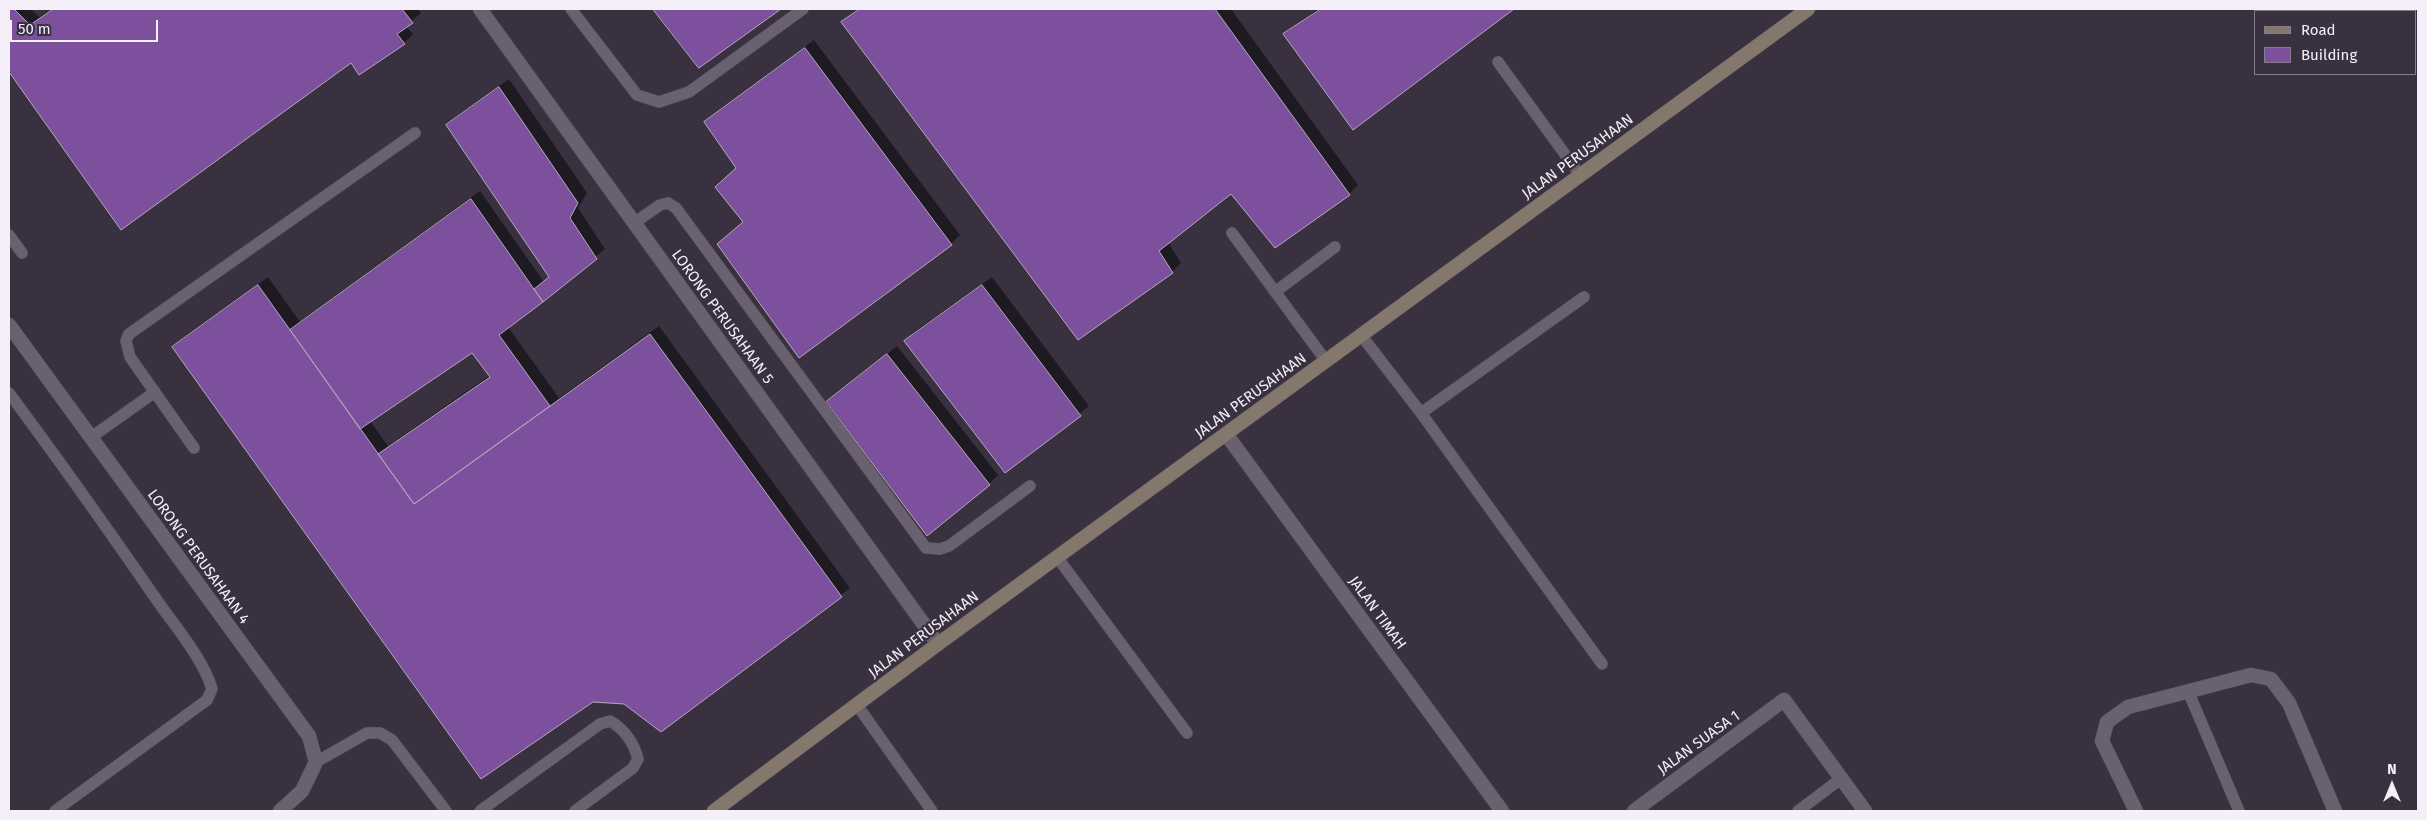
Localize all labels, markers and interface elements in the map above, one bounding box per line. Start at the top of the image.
scale bar [12,10,160,42]
legend [2254,10,2417,75]
text: 50 m [18,20,51,38]
text: Road [2301,21,2336,39]
text: Building [2301,46,2357,64]
street label: JALAN PERUSAHAAN [1519,111,1637,203]
street label: LORONG PERUSAHAAN 5 [667,246,777,388]
street label: JALAN PERUSAHAAN [1192,350,1310,442]
street label: LORONG PERUSAHAAN 4 [143,486,253,628]
street label: JALAN TIMAH [1344,573,1410,653]
street label: JALAN PERUSAHAAN [865,588,983,682]
street label: JALAN SUASA 1 [1654,707,1744,779]
north arrow [2367,760,2417,810]
text: N [2387,761,2397,778]

